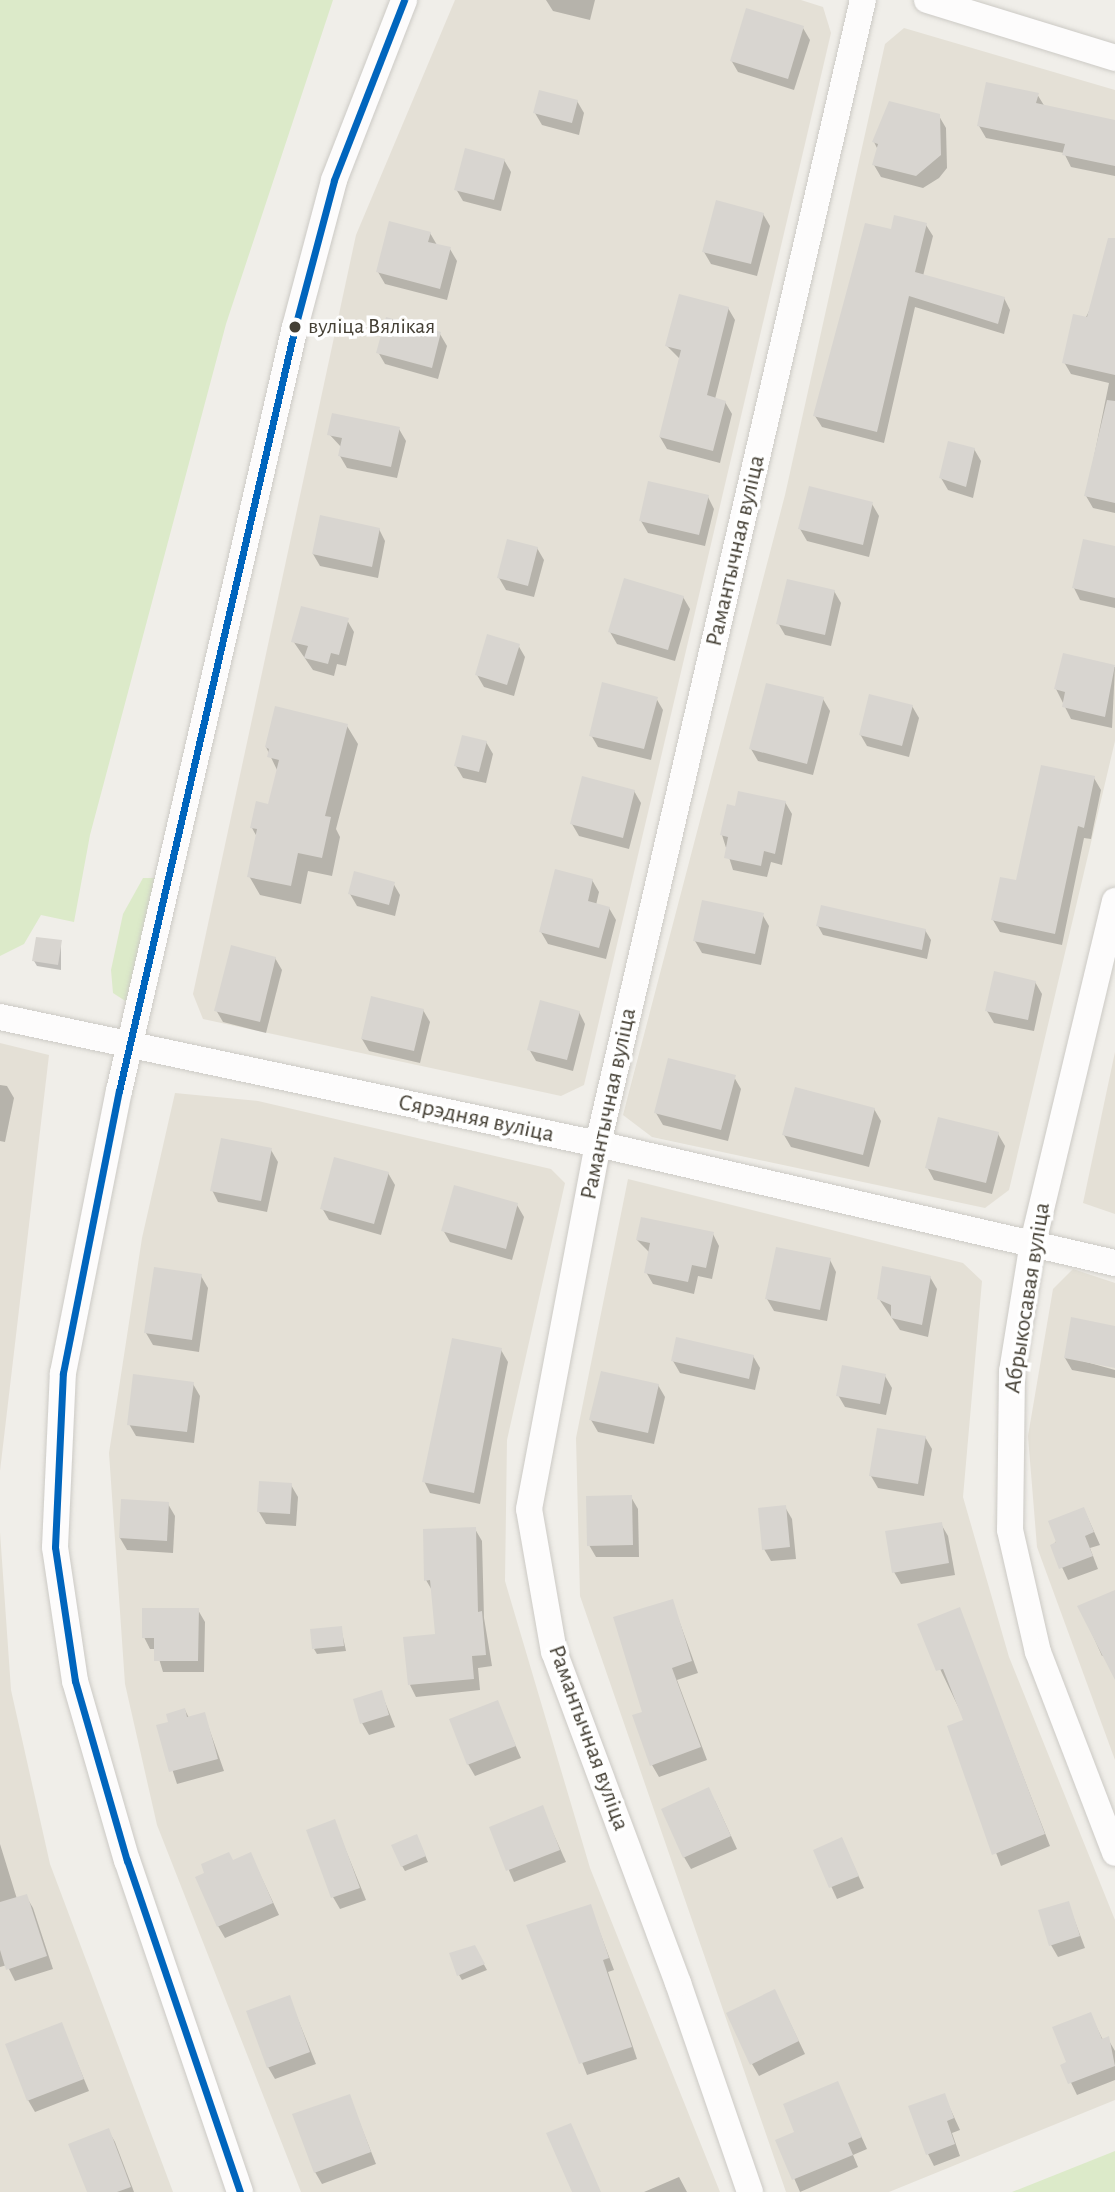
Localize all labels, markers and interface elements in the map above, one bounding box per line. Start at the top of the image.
place label: вуліца Вялікая [308,314,435,340]
marker: вуліца Вялікая [288,320,302,334]
street label: Рамантычная вуліца [700,453,772,649]
street label: Рамантычная вуліца [575,1005,643,1203]
street label: Сярэдняя вуліца [395,1088,557,1150]
street label: Абрыкосавая вуліца [999,1200,1057,1396]
street label: Рамантычная вуліца [541,1641,635,1835]

